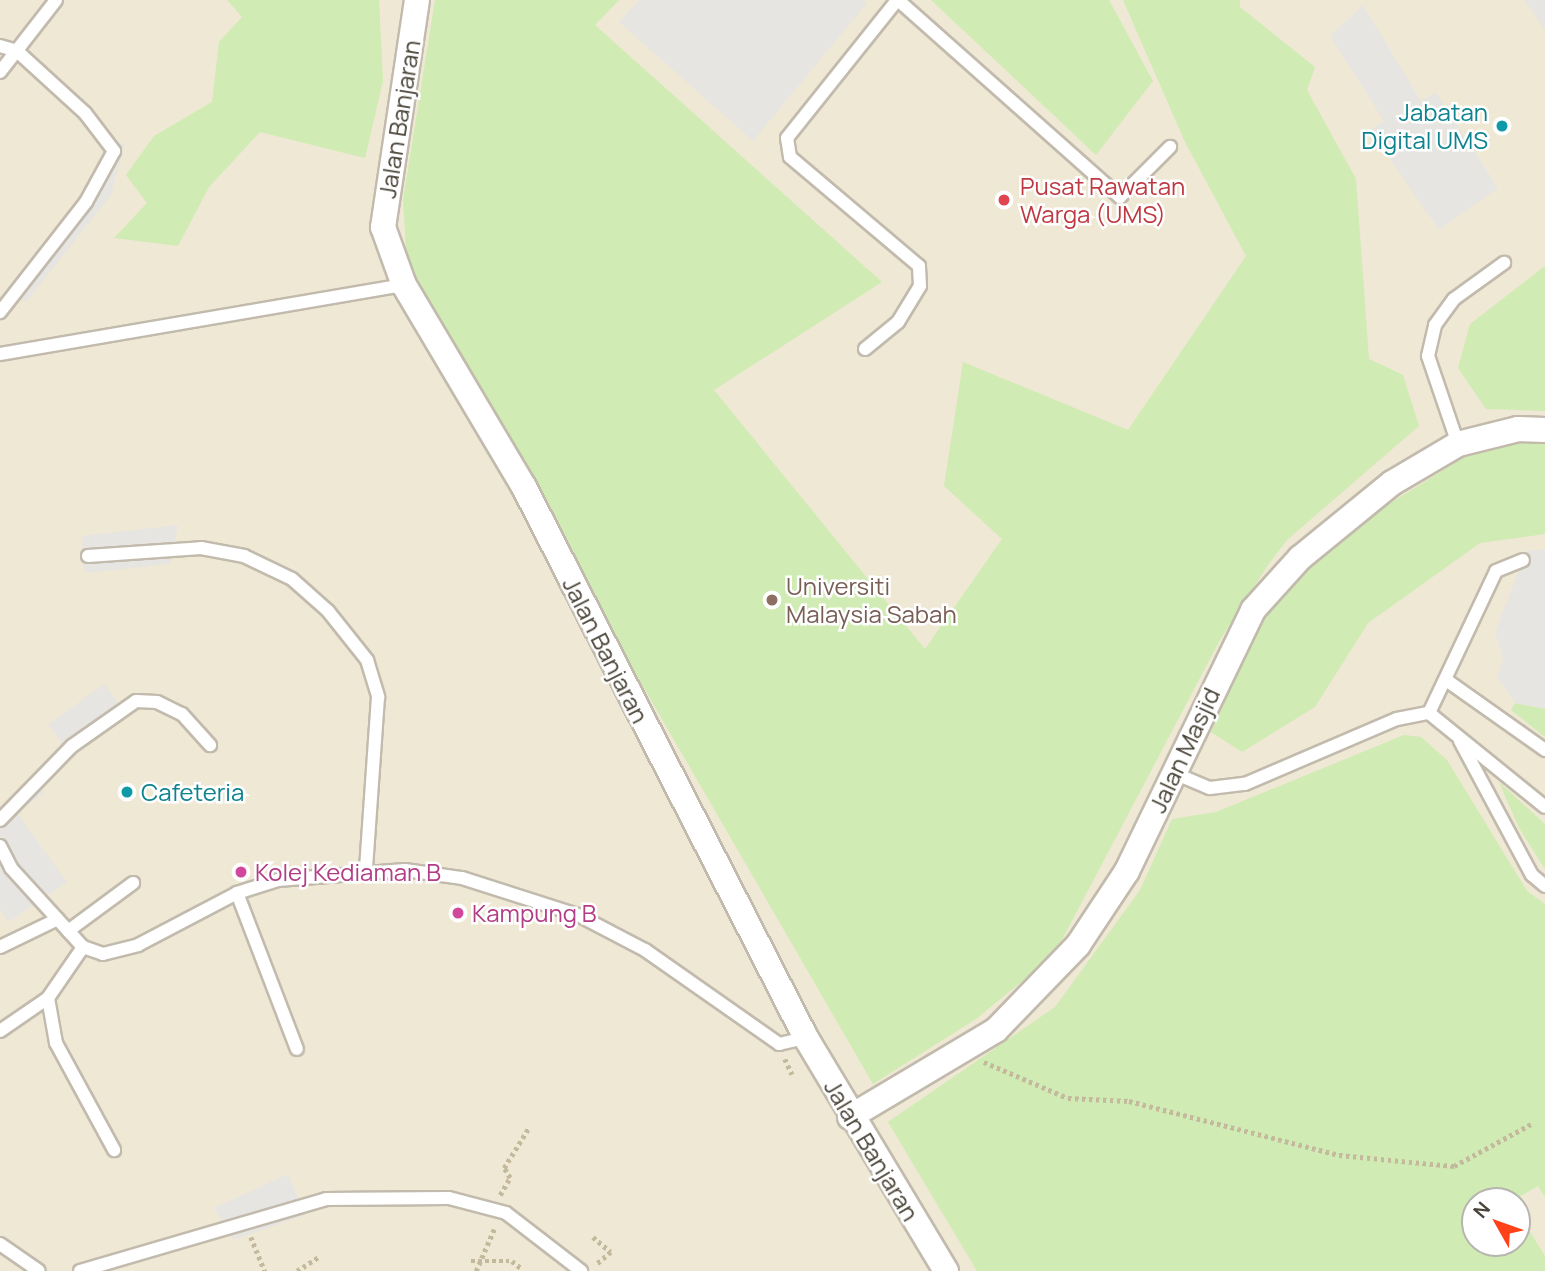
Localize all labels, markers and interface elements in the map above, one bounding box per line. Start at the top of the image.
street label: Jalan Banjaran [372,38,426,200]
place label: Jabatan Digital UMS [1361,98,1488,154]
marker: Jabatan Digital UMS [1494,118,1510,134]
place label: Pusat Rawatan Warga (UMS) [1020,172,1185,228]
marker: Pusat Rawatan Warga (UMS) [994,190,1014,210]
street label: Jalan Banjaran [557,572,655,728]
place label: Universiti Malaysia Sabah [786,572,957,628]
marker: Universiti Malaysia Sabah [764,592,780,608]
street label: Jalan Masjid [1143,683,1225,817]
place label: Cafeteria [141,778,244,806]
marker: Cafeteria [119,784,135,800]
place label: Kolej Kediaman B [255,858,441,886]
marker: Kolej Kediaman B [233,864,249,880]
place label: Kampung B [472,899,596,927]
marker: Kampung B [450,905,466,921]
street label: Jalan Banjaran [818,1074,926,1226]
north arrow [1461,1187,1531,1257]
text: N [1467,1196,1496,1223]

